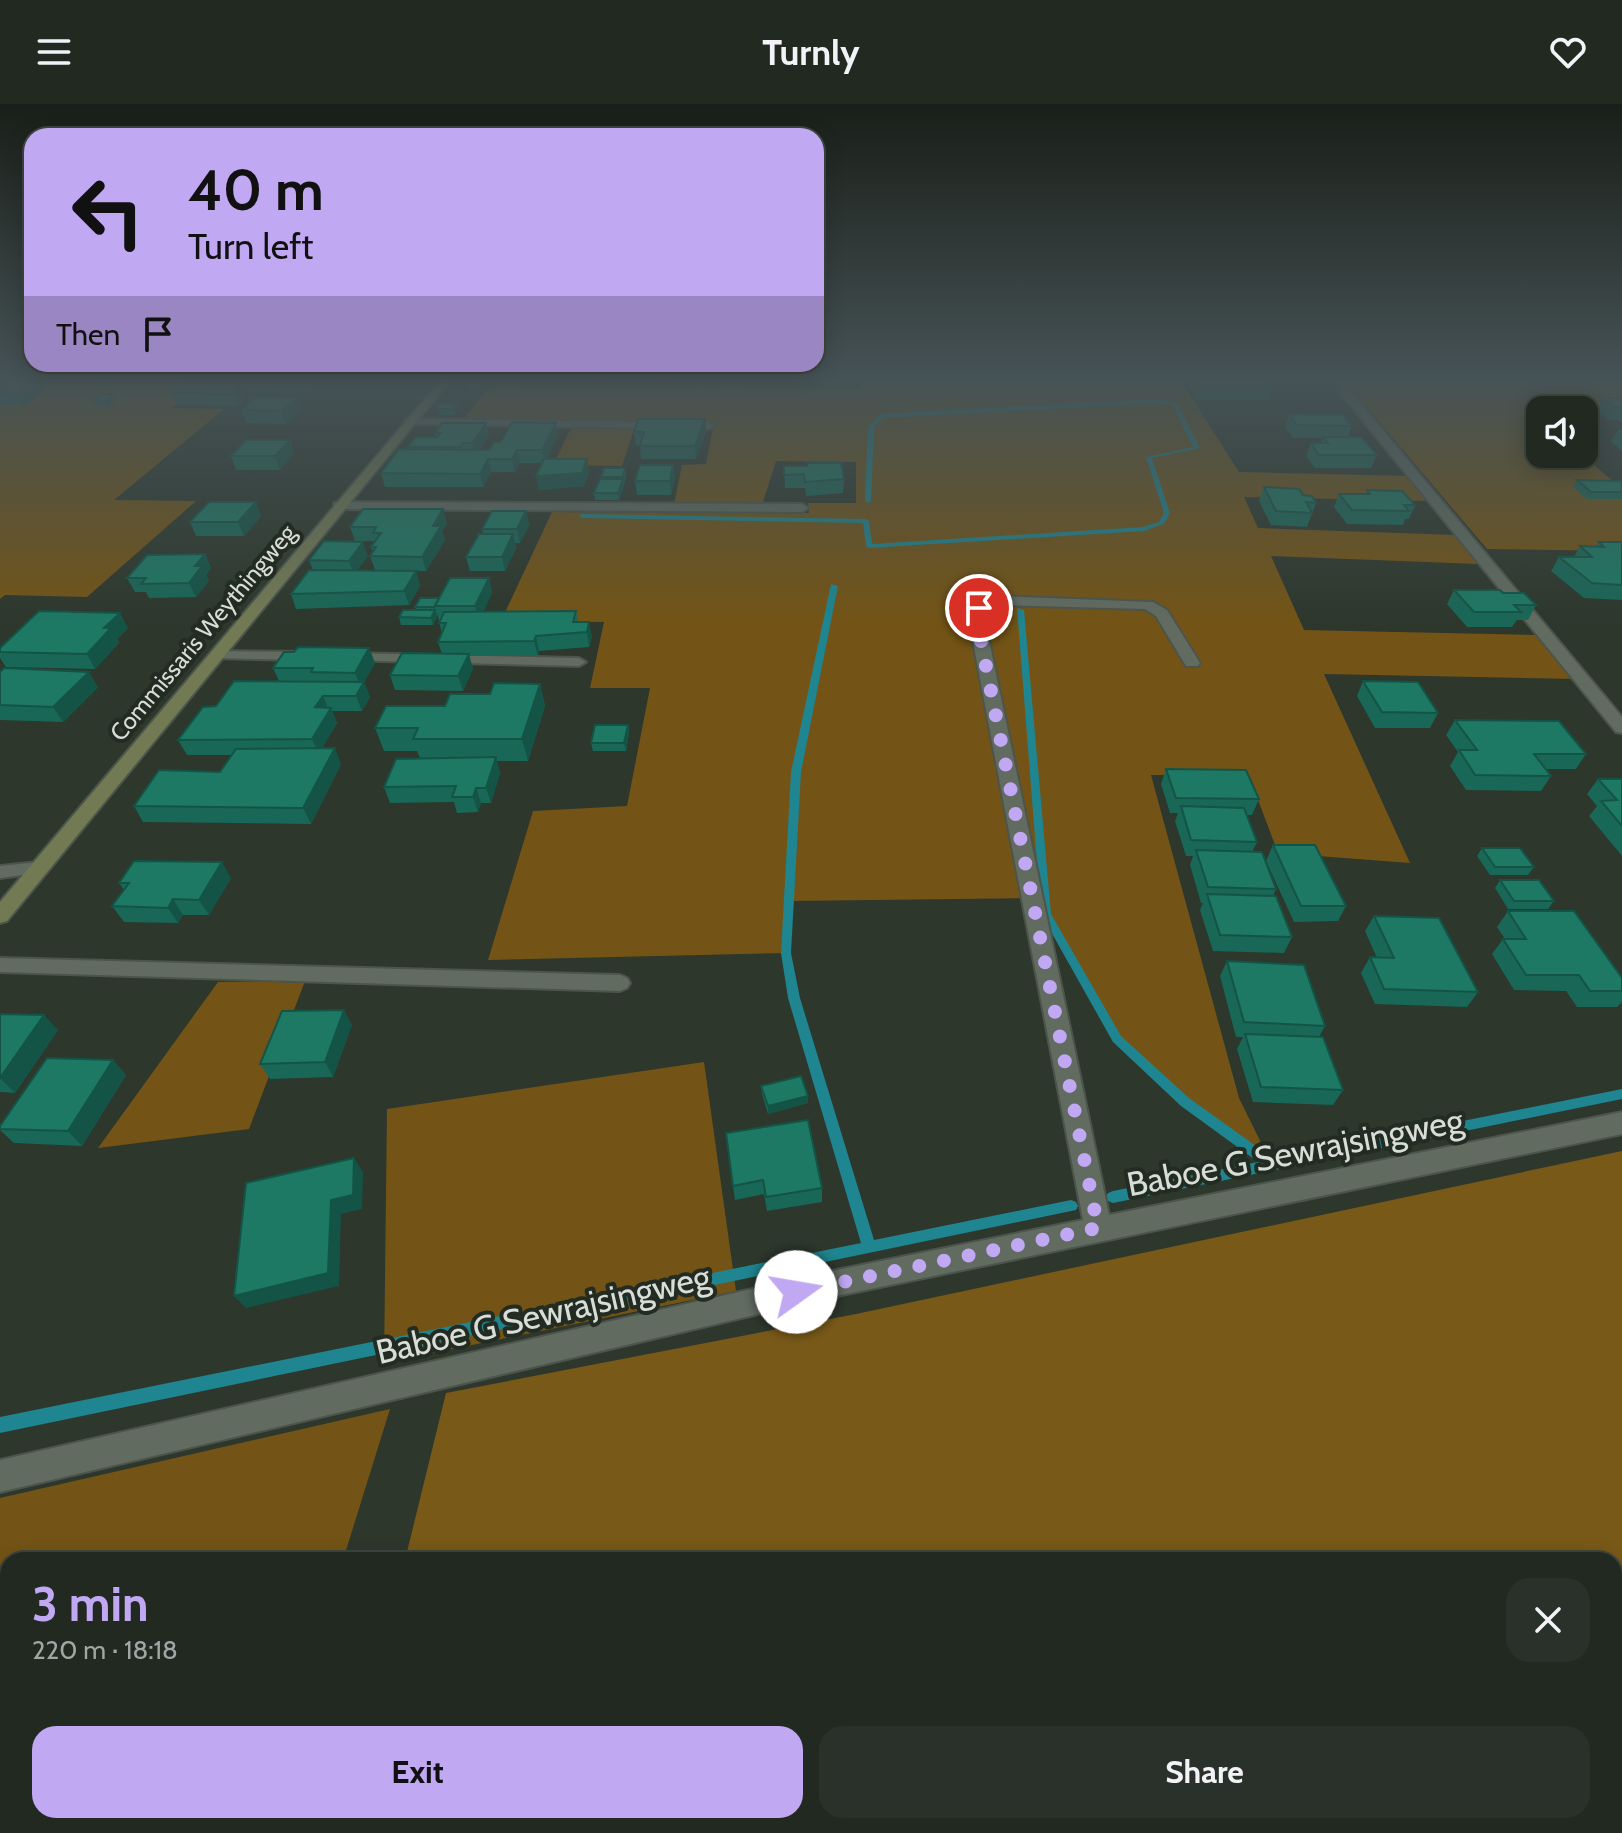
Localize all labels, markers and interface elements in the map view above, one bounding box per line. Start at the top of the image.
icon: menu [32,30,76,74]
text: Turnly [762,30,860,74]
icon: heart [1546,30,1590,74]
text: 40 m [188,156,324,224]
icon: left [56,160,160,264]
text: Turn left [188,224,313,268]
icon: arrive [136,312,180,356]
text: Then [56,316,120,353]
map controls [1526,396,1598,468]
button: sound [1526,396,1598,468]
street label: Commissaris Weythingweg [104,518,302,747]
pin [945,574,1013,642]
icon: arrive [957,586,1001,630]
street label: Baboe G Sewrajsingweg [1123,1099,1468,1205]
position arrow [754,1250,838,1334]
street label: Baboe G Sewrajsingweg [372,1255,715,1373]
text: 3 min [32,1575,148,1633]
button: close [1506,1578,1590,1662]
text: 220 m · 18:18 [32,1634,178,1666]
button: Exit [32,1726,803,1818]
button: Share [819,1726,1590,1818]

